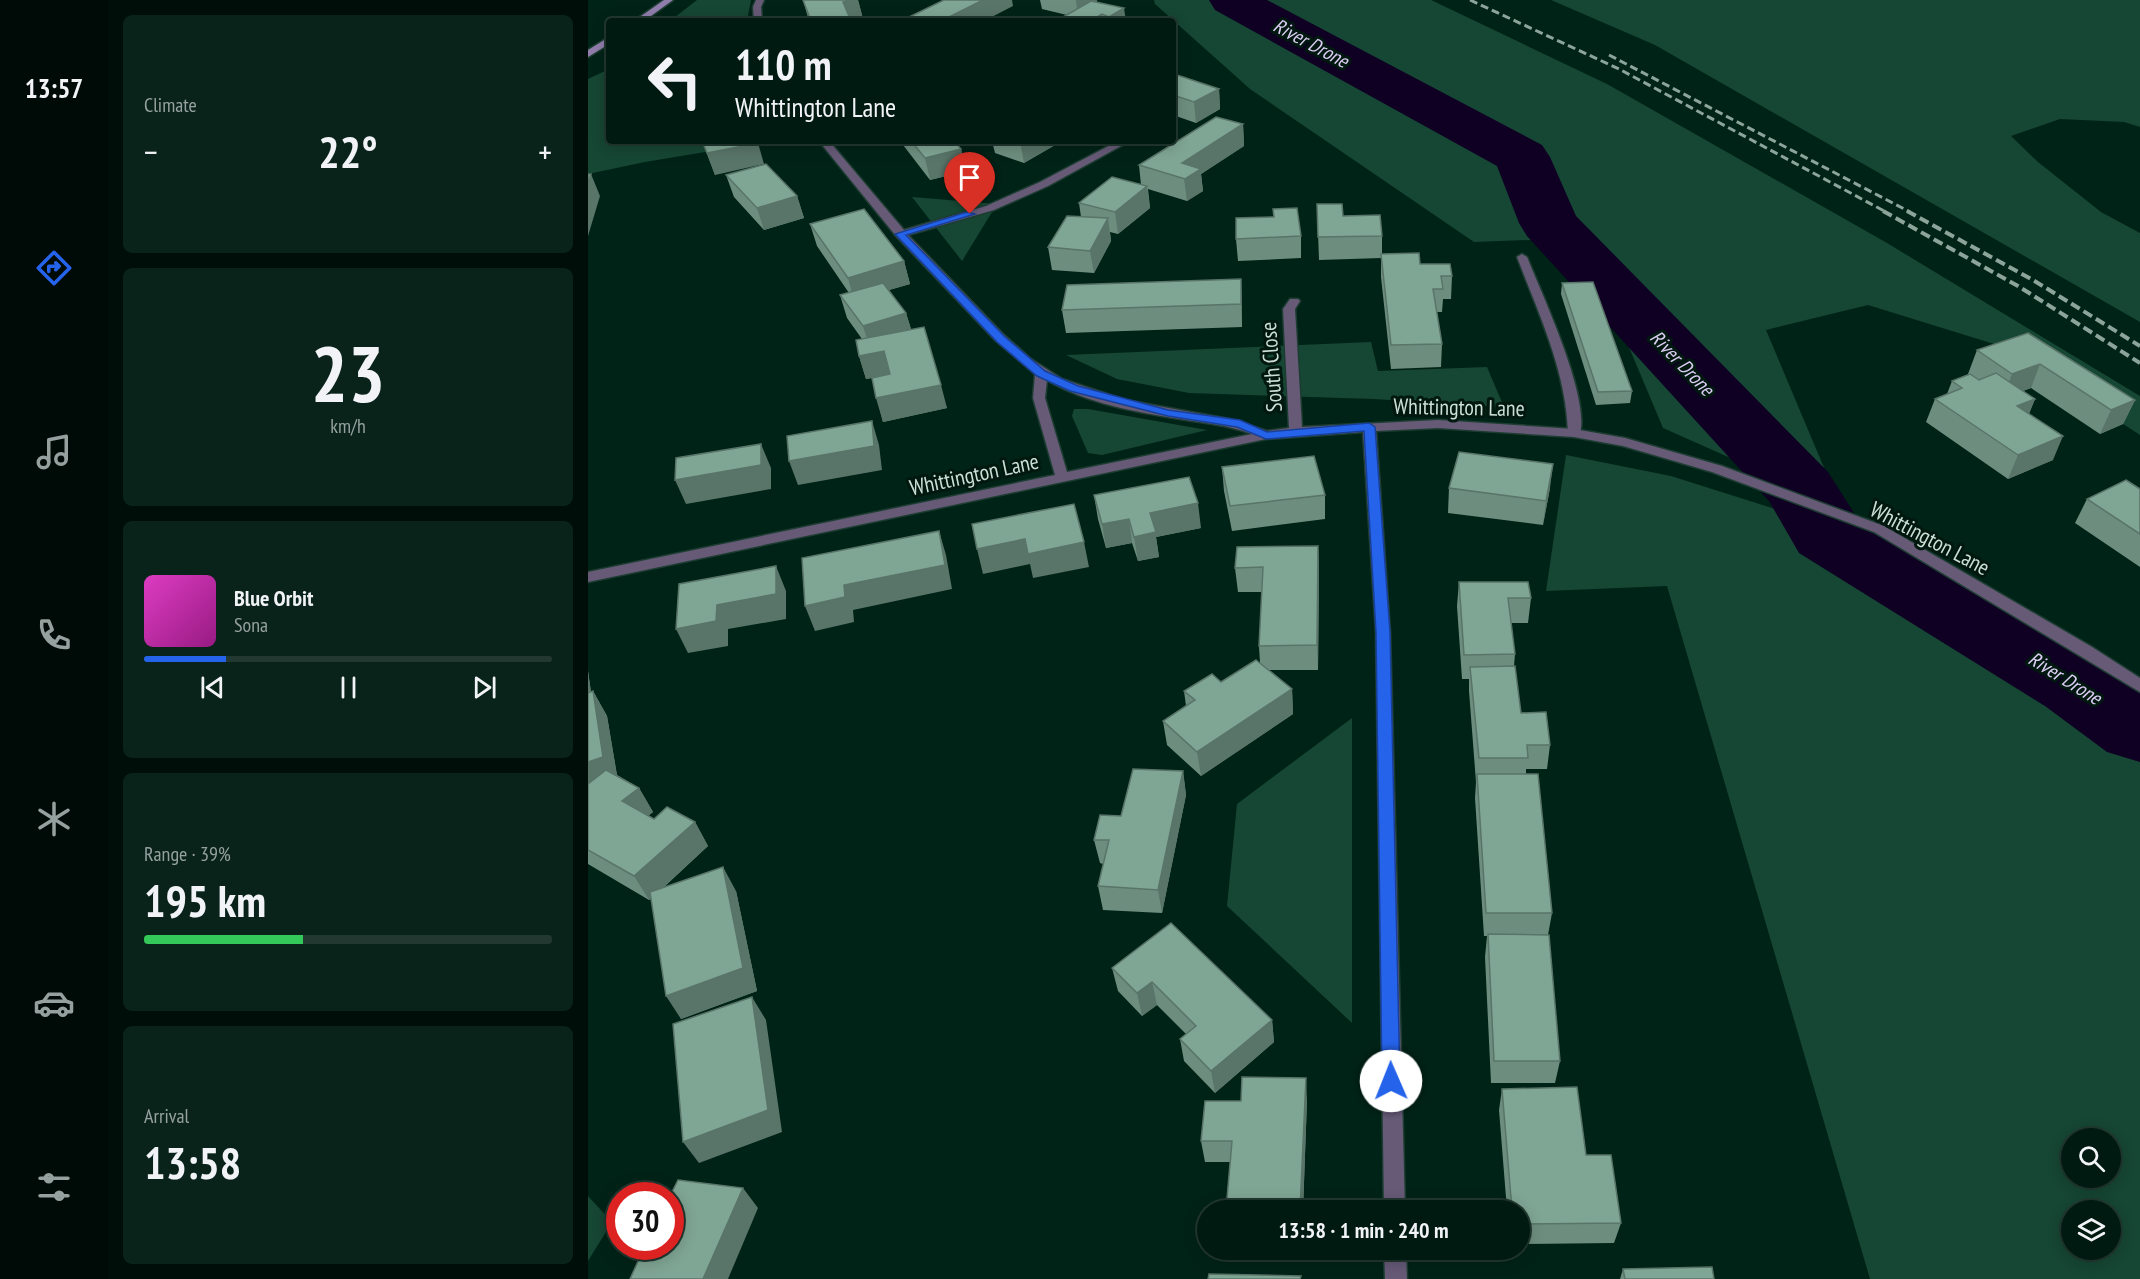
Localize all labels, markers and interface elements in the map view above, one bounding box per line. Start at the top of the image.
water label: River Drone [1269,12,1355,74]
text: 110 m [735,37,832,92]
icon: left [636,42,714,120]
text: 13:57 [25,71,83,105]
text: Whittington Lane [735,90,896,124]
text: Climate [144,92,197,118]
text: 22° [318,122,378,180]
text: − [144,130,158,173]
text: + [538,130,552,173]
pin [944,152,995,214]
icon: arrive [953,161,986,194]
icon: directions [33,247,75,289]
street label: South Close [1254,321,1288,413]
text: 23 [311,323,385,424]
water label: River Drone [1644,325,1721,403]
street label: Whittington Lane [1393,392,1525,422]
text: km/h [330,413,366,439]
icon: music [33,431,75,473]
street label: Whittington Lane [907,447,1041,501]
street label: Whittington Lane [1865,495,1995,581]
text: Blue Orbit [234,584,313,612]
text: Sona [234,612,268,638]
icon: phone [33,614,75,656]
water label: River Drone [2024,645,2108,711]
icon: previous [196,671,229,704]
icon: pause [332,671,365,704]
icon: next [468,671,501,704]
icon: climate [33,798,75,840]
text: Range · 39% [144,841,231,867]
text: 195 km [144,871,266,929]
icon: car [33,982,75,1024]
position arrow [1359,1049,1423,1113]
text: Arrival [144,1103,189,1129]
map controls [2061,1128,2121,1260]
button: search [2061,1128,2121,1188]
text: 13:58 [144,1133,241,1191]
icon: filters [33,1166,75,1208]
speed limit sign: 30 [606,1182,684,1260]
button: layers [2061,1200,2121,1260]
text: 13:58 · 1 min · 240 m [1278,1216,1449,1244]

